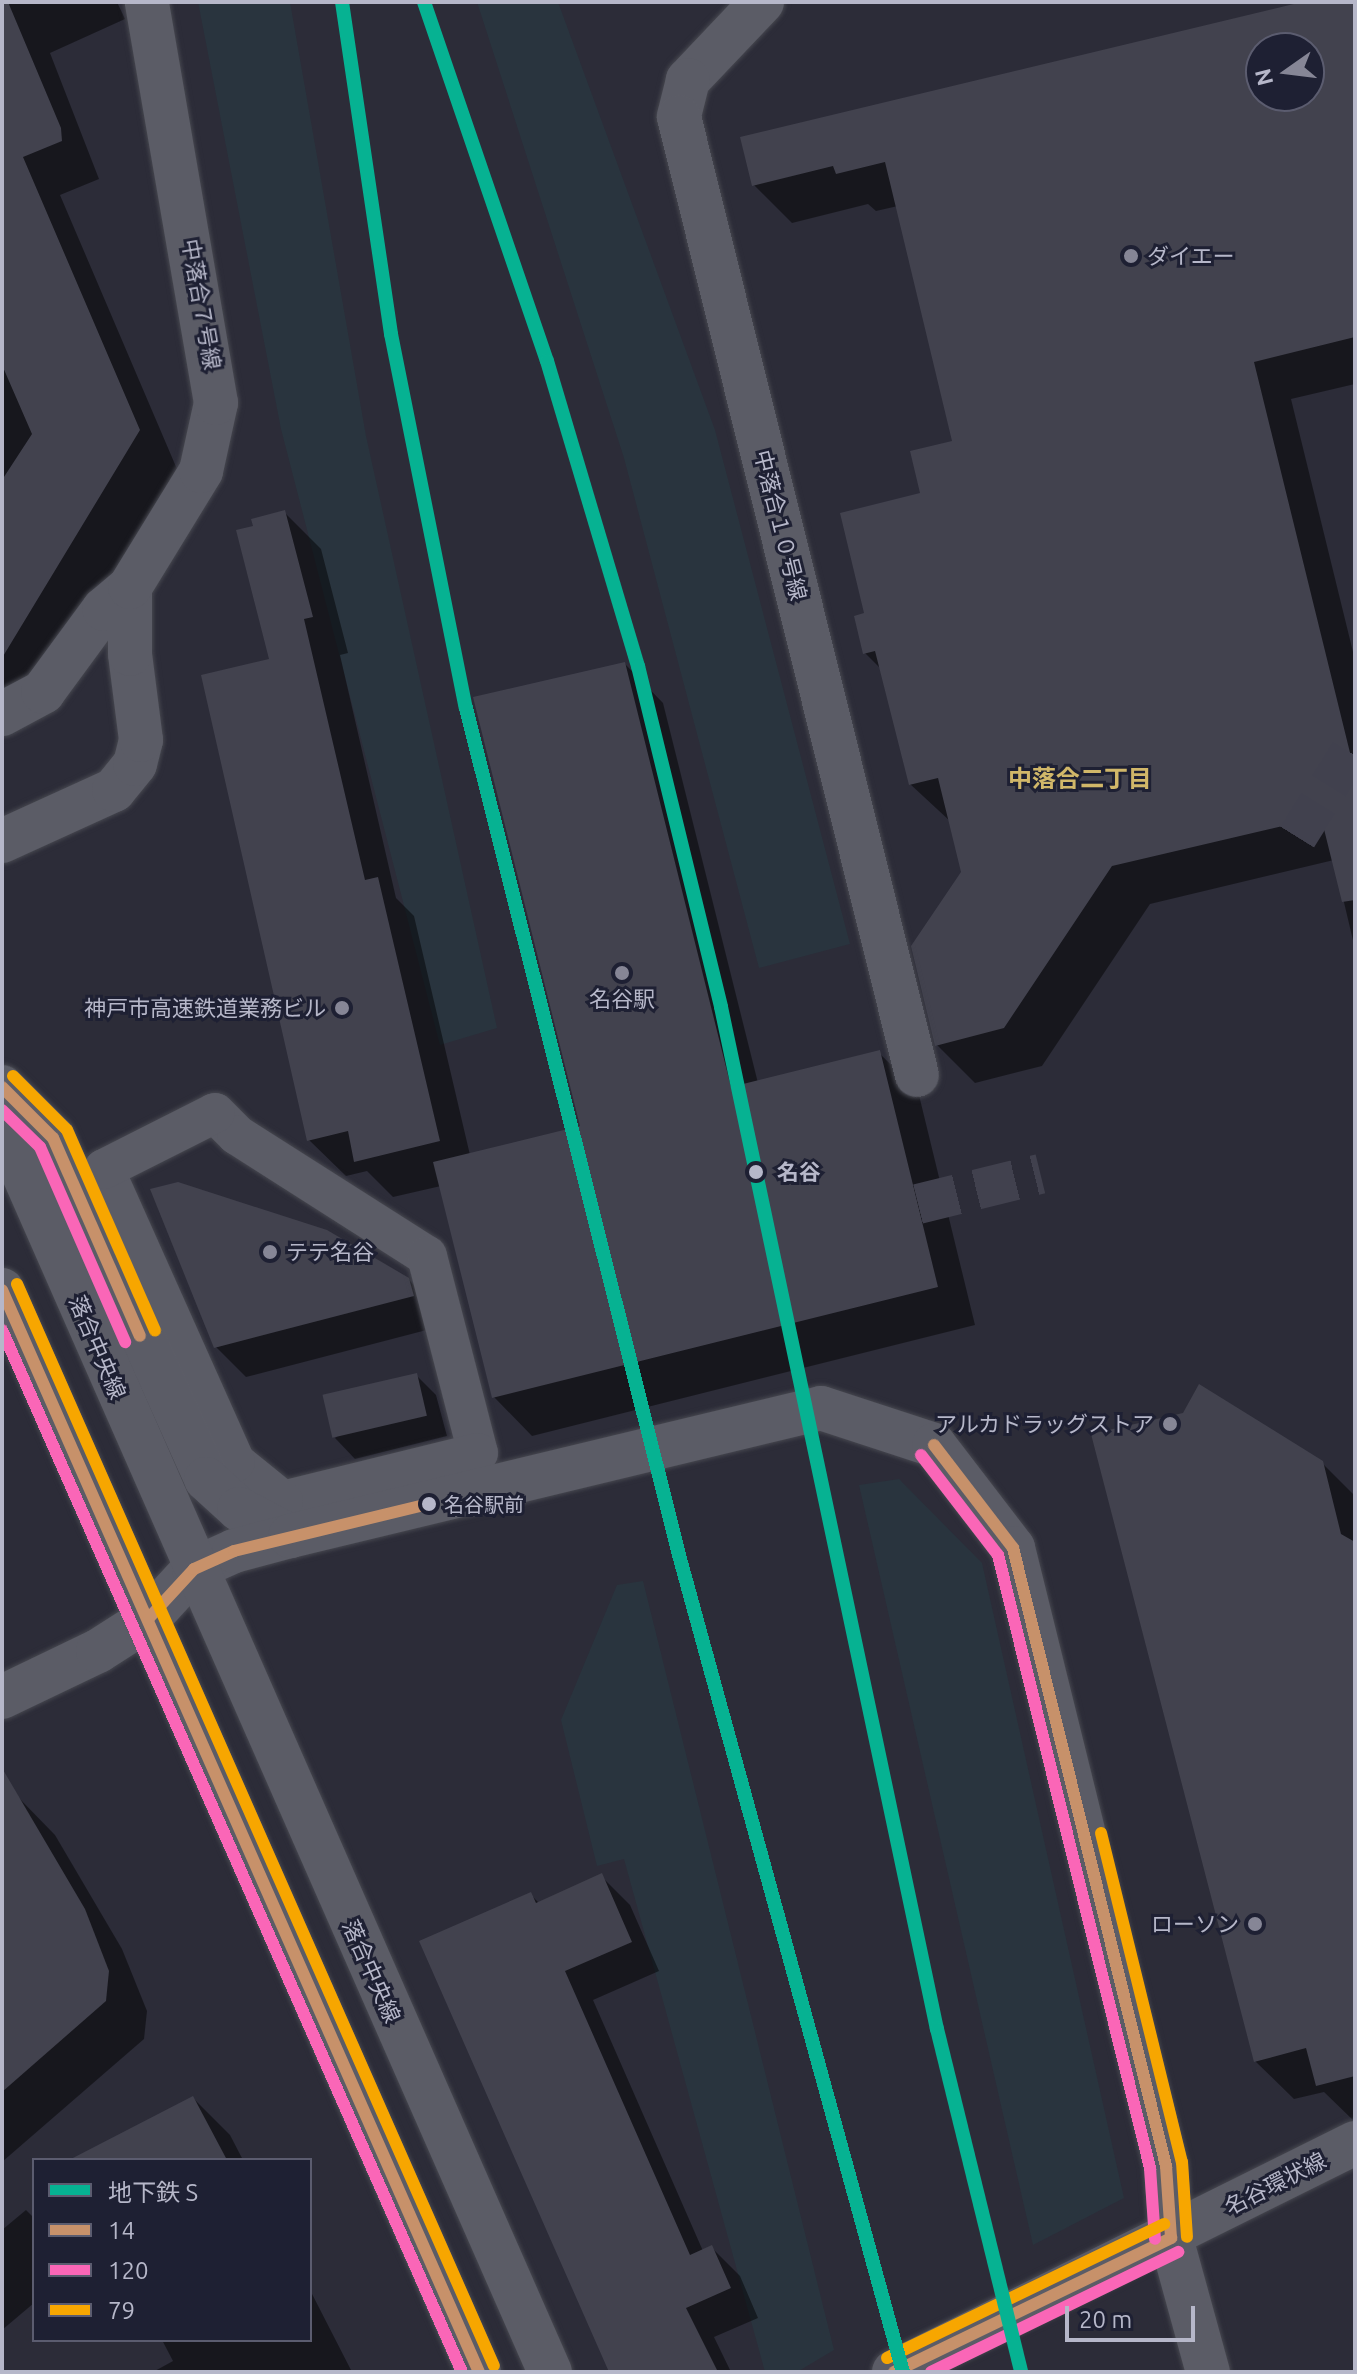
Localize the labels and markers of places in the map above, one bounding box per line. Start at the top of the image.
place label: ダイエー [1147,243,1235,269]
marker: ダイエー [1122,247,1140,265]
marker: 名谷駅 [613,964,631,982]
place label: 名谷駅 [589,986,655,1012]
place label: 神戸市高速鉄道業務ビル [84,995,326,1021]
marker: 神戸市高速鉄道業務ビル [333,999,351,1017]
marker: 名谷 [742,1158,770,1186]
place label: 名谷 [777,1159,821,1185]
place label: テテ名谷 [286,1239,374,1265]
marker: テテ名谷 [261,1243,279,1261]
place label: アルカドラッグストア [934,1411,1154,1437]
marker: アルカドラッグストア [1161,1415,1179,1433]
place label: 名谷駅前 [444,1492,524,1516]
marker: 名谷駅前 [421,1496,437,1512]
place label: ローソン [1151,1911,1239,1937]
marker: ローソン [1246,1915,1264,1933]

